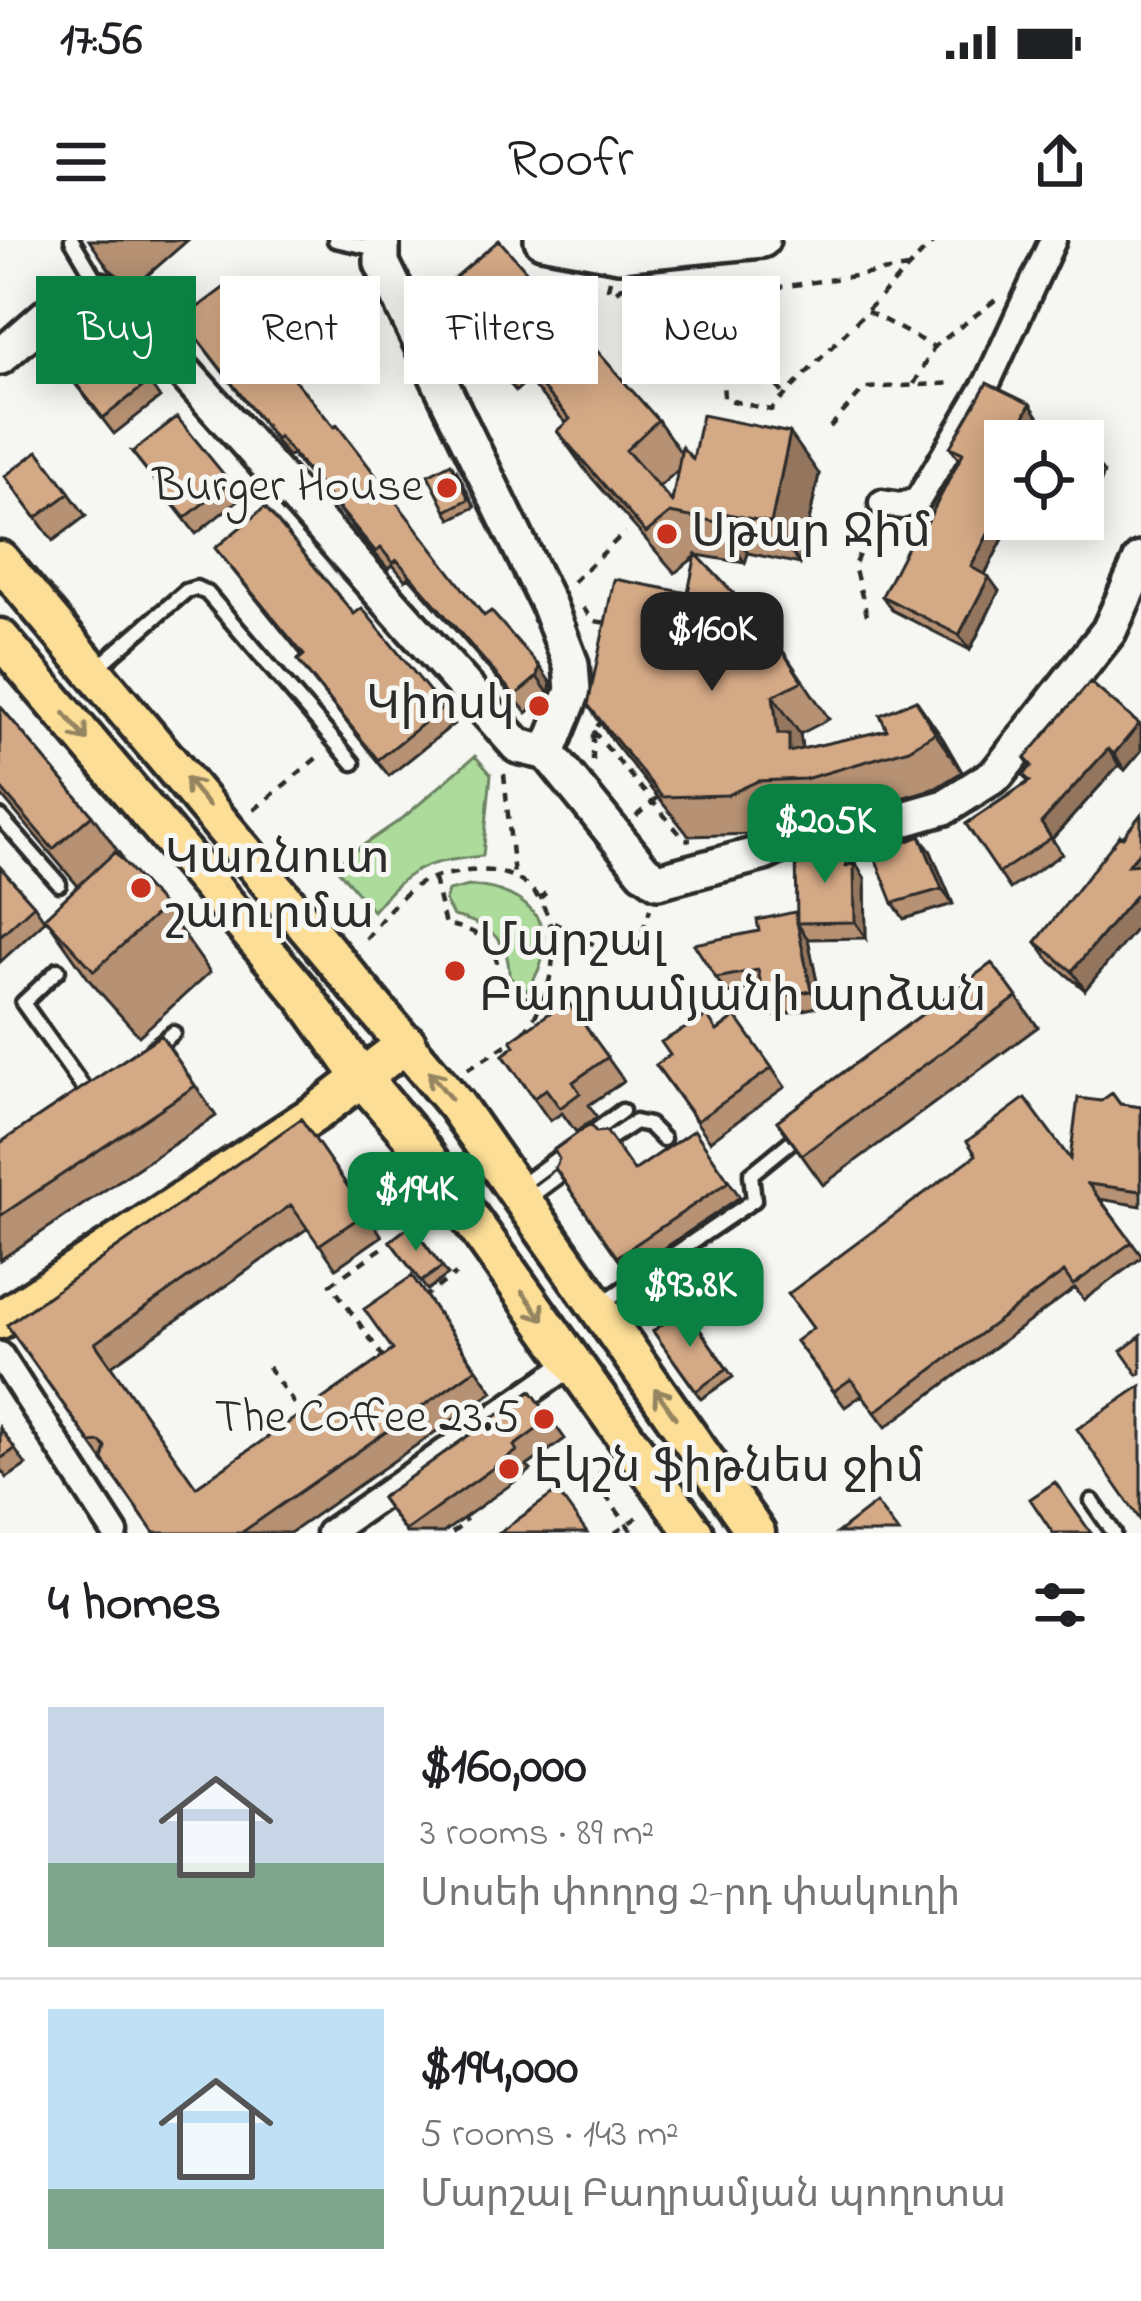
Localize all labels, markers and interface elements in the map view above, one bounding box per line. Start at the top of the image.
text: 17:56 [60,9,142,75]
text: Roofr [507,123,634,201]
icon: menu [48,129,114,195]
icon: share [1027,129,1093,195]
chip: Buy [36,276,196,384]
chip: Rent [220,276,380,384]
chip: Filters [404,276,598,384]
chip: New [622,276,780,384]
map controls [984,420,1104,540]
button: locate [984,420,1104,540]
place label: Burger House [151,453,423,524]
marker: Burger House [434,475,460,501]
place label: Սթար Ջիմ [691,499,931,569]
marker: Սթար Ջիմ [654,521,680,547]
pin: $160K [628,592,796,694]
text: $160K [668,602,756,659]
place label: Կիոսկ [366,671,515,741]
marker: Կիոսկ [526,693,552,719]
one-way arrow [62,711,90,742]
one-way arrow [184,777,210,809]
pin: $205K [741,784,909,886]
text: $205K [774,794,876,851]
place label: Կառնուտ շաուրմա [165,825,390,950]
marker: Կառնուտ շաուրմա [128,875,154,901]
place label: Մարշալ Բաղրամյանի արձան [479,908,987,1033]
marker: Մարշալ Բաղրամյանի արձան [442,958,468,984]
one-way arrow [427,1069,454,1101]
pin: $194K [332,1152,500,1254]
text: $194K [375,1162,457,1219]
pin: $93.8K [592,1248,788,1350]
text: $93.8K [644,1258,736,1315]
one-way arrow [519,1289,545,1322]
place label: The Coffee 23.5 [214,1384,520,1454]
one-way arrow [653,1387,678,1420]
marker: The Coffee 23.5 [531,1406,557,1432]
place label: Էկշն ֆիթնես ջիմ [533,1434,924,1504]
marker: Էկշն ֆիթնես ջիմ [496,1456,522,1482]
text: 4 homes [48,1568,221,1643]
icon: filters [1027,1572,1093,1638]
text: $160,000 [420,1731,586,1806]
icon: home [144,1755,288,1899]
text: 3 rooms · 89 m² [420,1806,654,1863]
text: Սոսեի փողոց 2-րդ փակուղի [420,1867,960,1924]
text: $194,000 [420,2032,578,2107]
icon: home [144,2057,288,2201]
text: 5 rooms · 143 m² [420,2107,679,2164]
text: Մարշալ Բաղրամյան պողոտա [420,2168,1006,2225]

